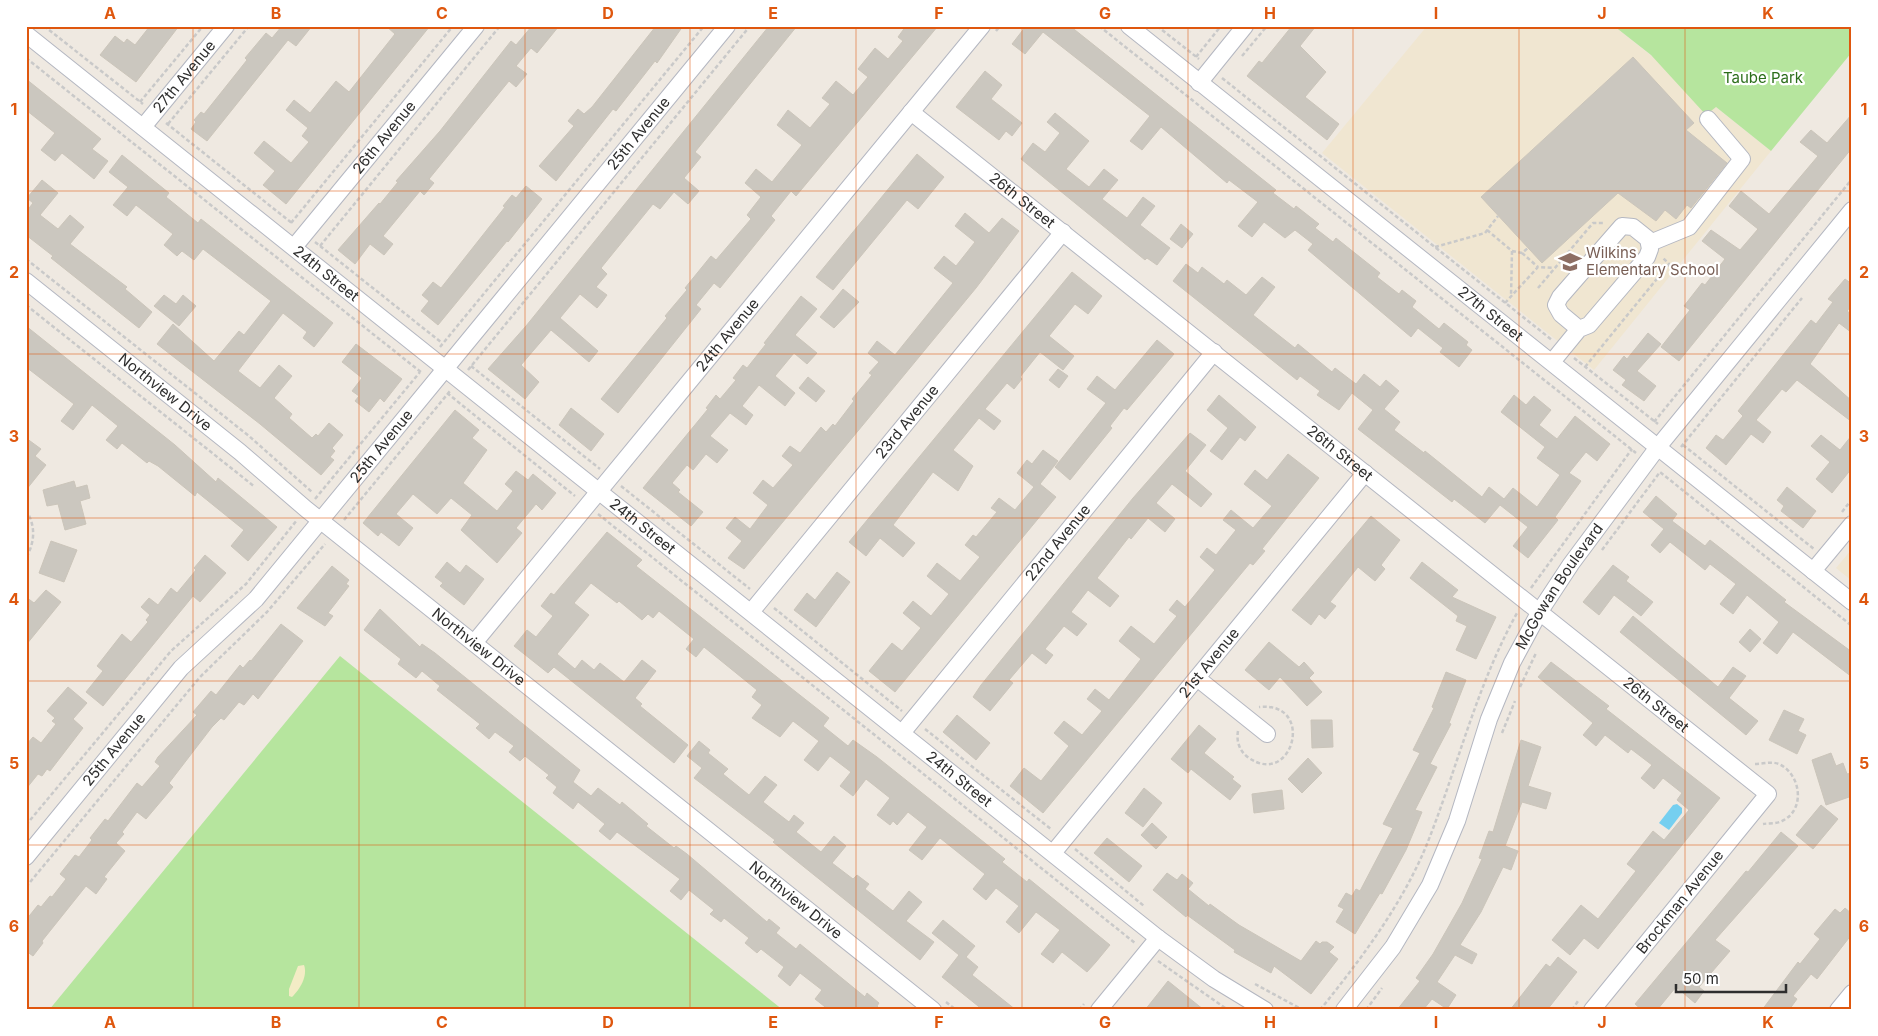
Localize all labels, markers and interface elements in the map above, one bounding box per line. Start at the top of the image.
text: A [104,3,116,23]
text: B [271,3,281,23]
text: C [436,3,448,23]
text: D [602,3,614,23]
text: E [768,3,778,23]
text: F [934,3,944,23]
text: G [1099,3,1111,23]
text: H [1264,3,1276,23]
text: I [1434,3,1438,23]
text: J [1597,3,1607,23]
text: K [1762,3,1774,23]
street label: 27th Avenue [148,36,219,117]
park label: Taube Park [1723,68,1804,87]
street label: 25th Avenue [603,93,674,174]
street label: 26th Avenue [348,97,420,178]
text: 1 [11,99,17,119]
text: 1 [1861,99,1867,119]
street label: 26th Street [986,168,1059,232]
street label: 24th Street [290,241,363,305]
place label: Wilkins Elementary School [1586,243,1719,279]
school or university icon: Wilkins Elementary School [1557,249,1583,275]
text: 2 [9,262,19,282]
text: 2 [1859,262,1869,282]
street label: 27th Street [1454,282,1527,345]
street label: 24th Avenue [691,294,763,375]
street label: Northview Drive [115,349,216,435]
street label: 23rd Avenue [871,381,943,462]
street label: 25th Avenue [346,406,417,486]
street label: 26th Street [1303,421,1377,485]
text: 3 [9,426,19,446]
text: 3 [1859,426,1869,446]
street label: 24th Street [606,494,680,558]
street label: 22nd Avenue [1021,500,1094,584]
street label: McGowan Boulevard [1511,519,1607,653]
text: 4 [9,589,20,609]
text: 4 [1859,589,1870,609]
street label: Northview Drive [428,603,529,690]
street label: 21st Avenue [1174,624,1243,701]
street label: 26th Street [1619,672,1693,736]
street label: 25th Avenue [78,709,149,790]
street label: 24th Street [923,747,996,811]
text: 5 [9,753,19,773]
text: 5 [1859,753,1869,773]
street label: Brockman Avenue [1632,846,1727,958]
street label: Northview Drive [746,857,847,943]
text: 6 [9,916,19,936]
text: 6 [1859,916,1869,936]
scale bar [1676,961,1786,993]
text: 50 m [1683,969,1719,988]
text: A [104,1012,116,1032]
text: B [271,1012,281,1032]
text: C [436,1012,448,1032]
text: D [602,1012,614,1032]
text: E [768,1012,778,1032]
text: F [934,1012,944,1032]
text: G [1099,1012,1111,1032]
text: H [1264,1012,1276,1032]
text: I [1434,1012,1438,1032]
text: J [1597,1012,1607,1032]
text: K [1762,1012,1774,1032]

